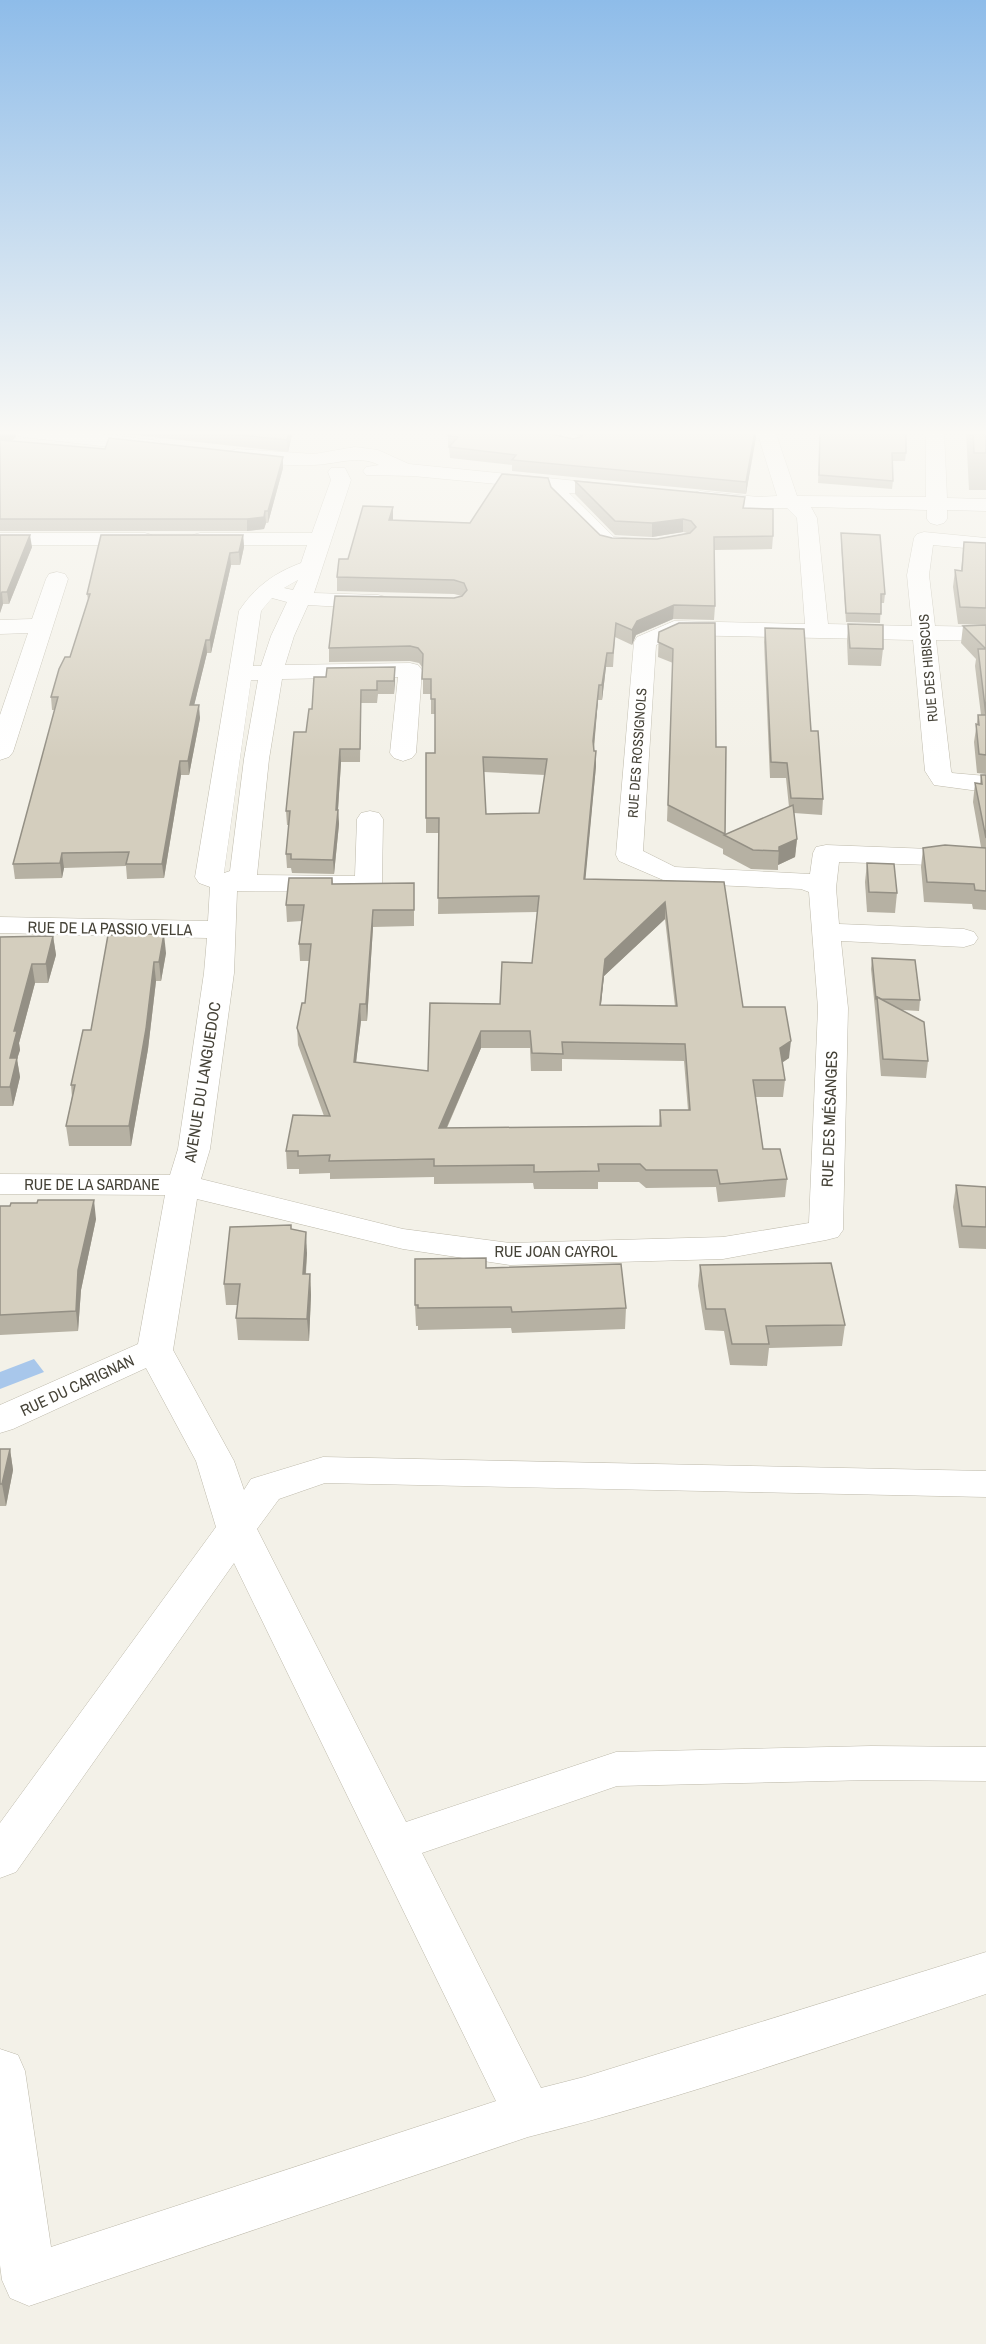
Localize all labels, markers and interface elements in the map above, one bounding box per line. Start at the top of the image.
street label: RUE DES HIBISCUS [914,613,942,723]
street label: RUE DES ROSSIGNOLS [623,687,651,819]
street label: RUE DE LA PASSIO VELLA [28,916,193,940]
street label: AVENUE DU LANGUEDOC [178,1000,226,1165]
street label: RUE DES MÉSANGES [816,1050,842,1188]
street label: RUE DE LA SARDANE [24,1173,160,1195]
street label: RUE JOAN CAYROL [495,1240,618,1262]
street label: RUE DU CARIGNAN [17,1349,137,1421]

